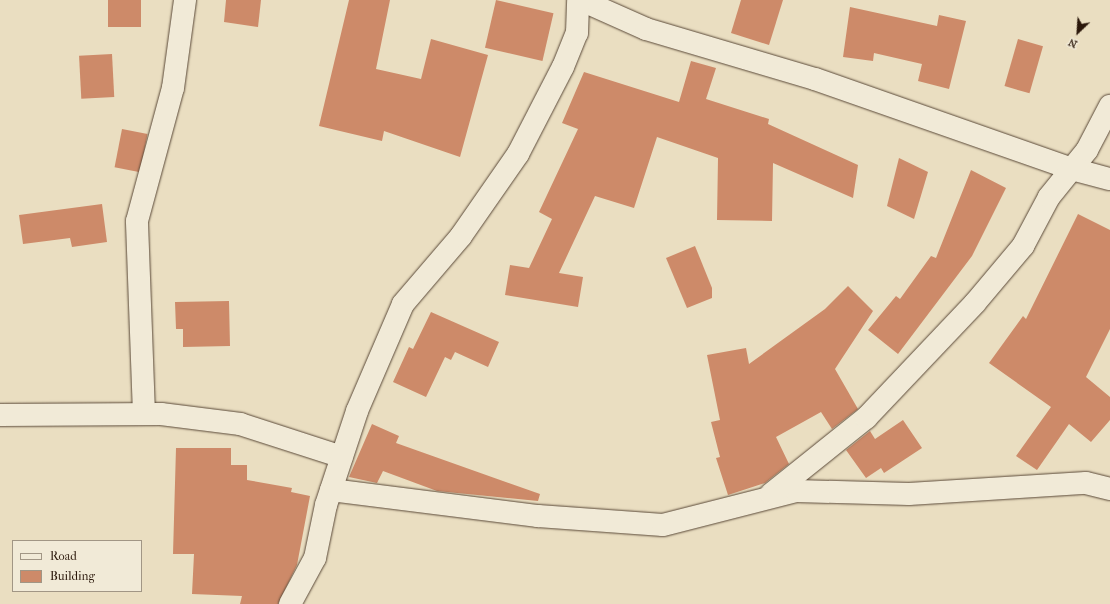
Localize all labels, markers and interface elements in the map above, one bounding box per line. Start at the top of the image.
north arrow [1058,12,1098,52]
text: N [1066,36,1079,51]
legend [12,540,142,592]
text: Road [50,549,77,563]
text: Building [50,569,95,583]

